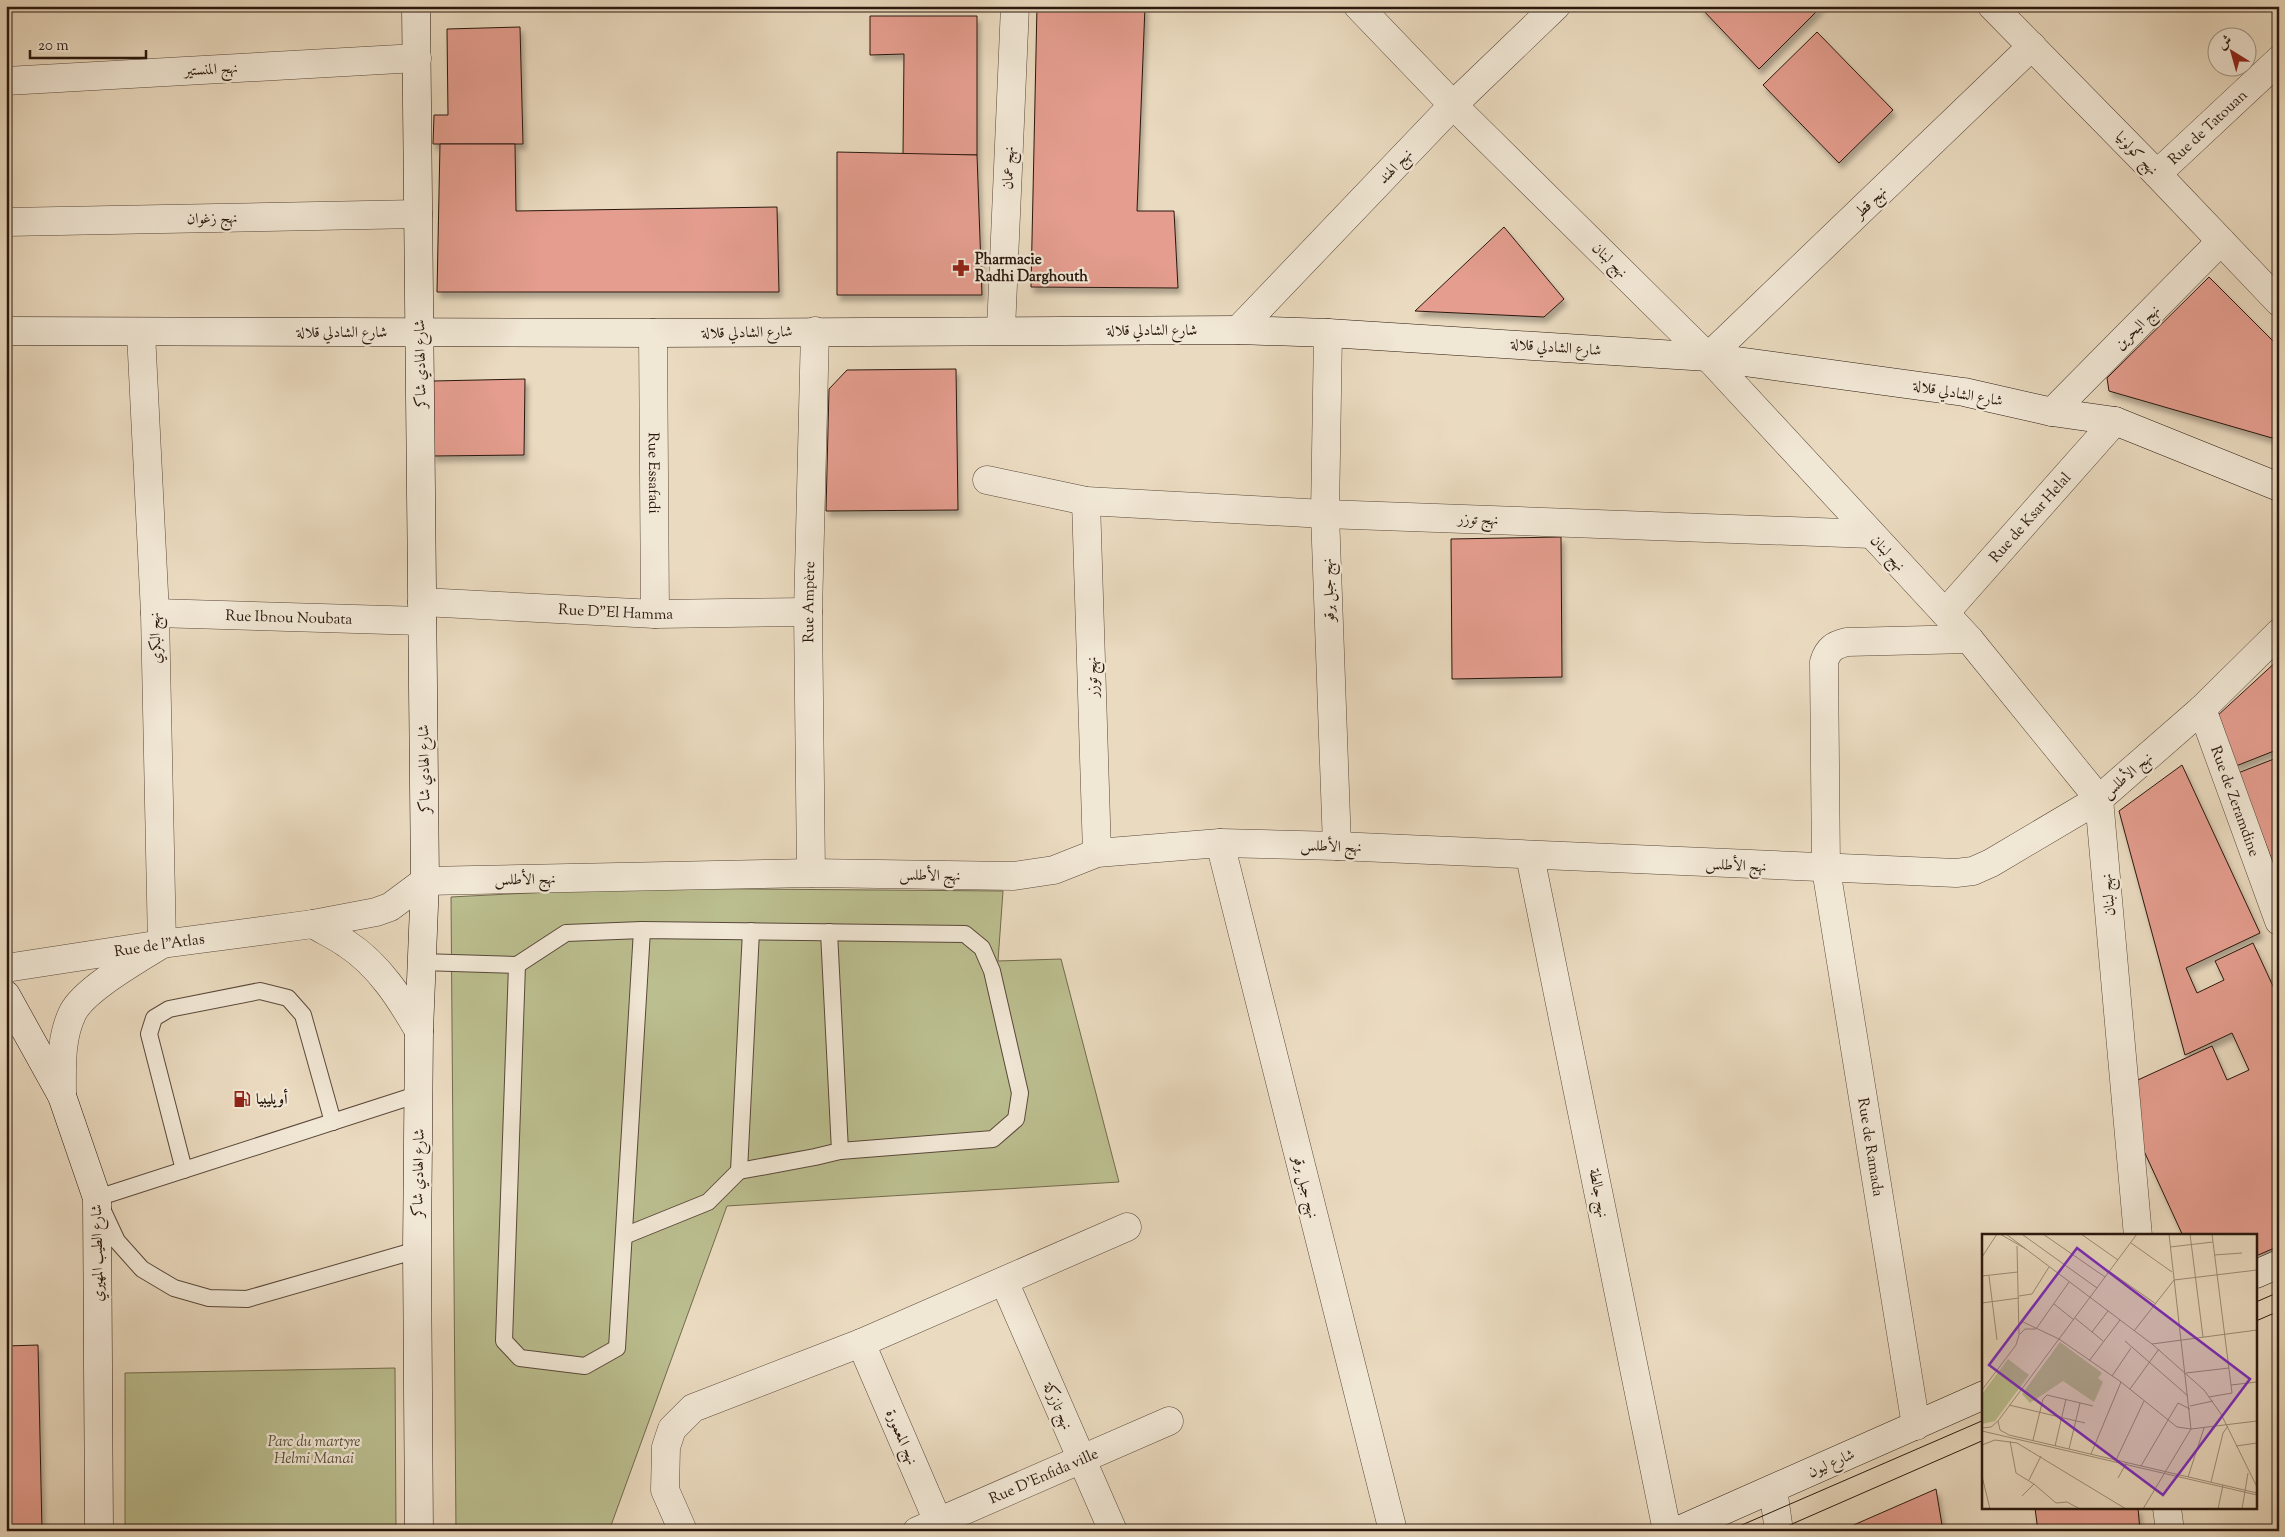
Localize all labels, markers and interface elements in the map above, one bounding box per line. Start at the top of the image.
scale bar [30,28,146,60]
north arrow [2208,28,2258,78]
text: ش [2214,31,2237,55]
text: 20 m [38,36,69,57]
street label: نهج المنستير [182,59,238,84]
street label: Rue de Tatouan [2164,86,2253,170]
street label: نهج كولونيا [2108,127,2162,182]
street label: نهج الهند [1374,145,1420,191]
street label: نهج عمان [998,146,1023,190]
street label: نهج قطر [1848,182,1894,227]
street label: نهج زغوان [186,209,238,232]
street label: نهج لبنان [1585,239,1631,285]
place label: Pharmacie Radhi Darghouth [975,250,1088,288]
pharmacy icon: Pharmacie Radhi Darghouth [951,258,971,278]
street label: نهج البحرين [2111,301,2167,357]
street label: شارع الهادي شاكر [410,319,434,411]
street label: شارع الشادلي قلالة [1106,321,1197,343]
street label: شارع الشادلي قلالة [700,322,793,346]
street label: شارع الشادلي قلالة [296,323,387,345]
street label: شارع الشادلي قلالة [1509,335,1602,363]
street label: شارع الشادلي قلالة [1910,376,2004,414]
street label: Rue Essafadi [642,432,663,514]
street label: Rue de Ksar Helal [1985,468,2077,568]
street label: نهج توزر [1455,509,1499,534]
street label: نهج لبنان [1863,531,1909,578]
street label: نهج جبل برقو [1318,558,1343,624]
street label: Rue Ampère [799,561,821,643]
street label: Rue D"El Hamma [558,600,673,626]
street label: Rue Ibnou Noubata [225,606,353,631]
street label: نهج البكري [145,612,170,664]
street label: نهج توزر [1082,656,1107,700]
street label: شارع الهادي شاكر [414,724,438,816]
street label: Rue de Zeramdine [2204,743,2264,860]
street label: نهج الأطلس [2097,747,2159,806]
street label: نهج الأطلس [1300,834,1362,861]
street label: نهج الأطلس [1705,852,1767,881]
street label: نهج الأطلس [899,863,961,890]
street label: نهج الأطلس [494,867,556,894]
street label: نهج لبنان [2097,873,2124,917]
street label: Rue de l"Atlas [113,929,206,963]
place label: أويليبيا [256,1088,288,1111]
fuel station icon: أويليبيا [232,1089,252,1109]
street label: Rue de Ramada [1851,1096,1888,1198]
street label: شارع الهادي شاكر [408,1128,432,1220]
street label: نهج جبل برقو [1284,1152,1322,1221]
street label: نهج جالطة [1581,1167,1613,1220]
street label: شارع الطيب المهيري [87,1204,111,1302]
inset map [1982,1234,2258,1510]
street label: نهج تازركة [1035,1379,1076,1434]
street label: نهج المعمورة [878,1407,922,1469]
park label: Parc du martyre Helmi Manai [268,1432,360,1470]
street label: Rue D'Enfida ville [986,1444,1102,1510]
street label: شارع ليون [1805,1445,1859,1485]

